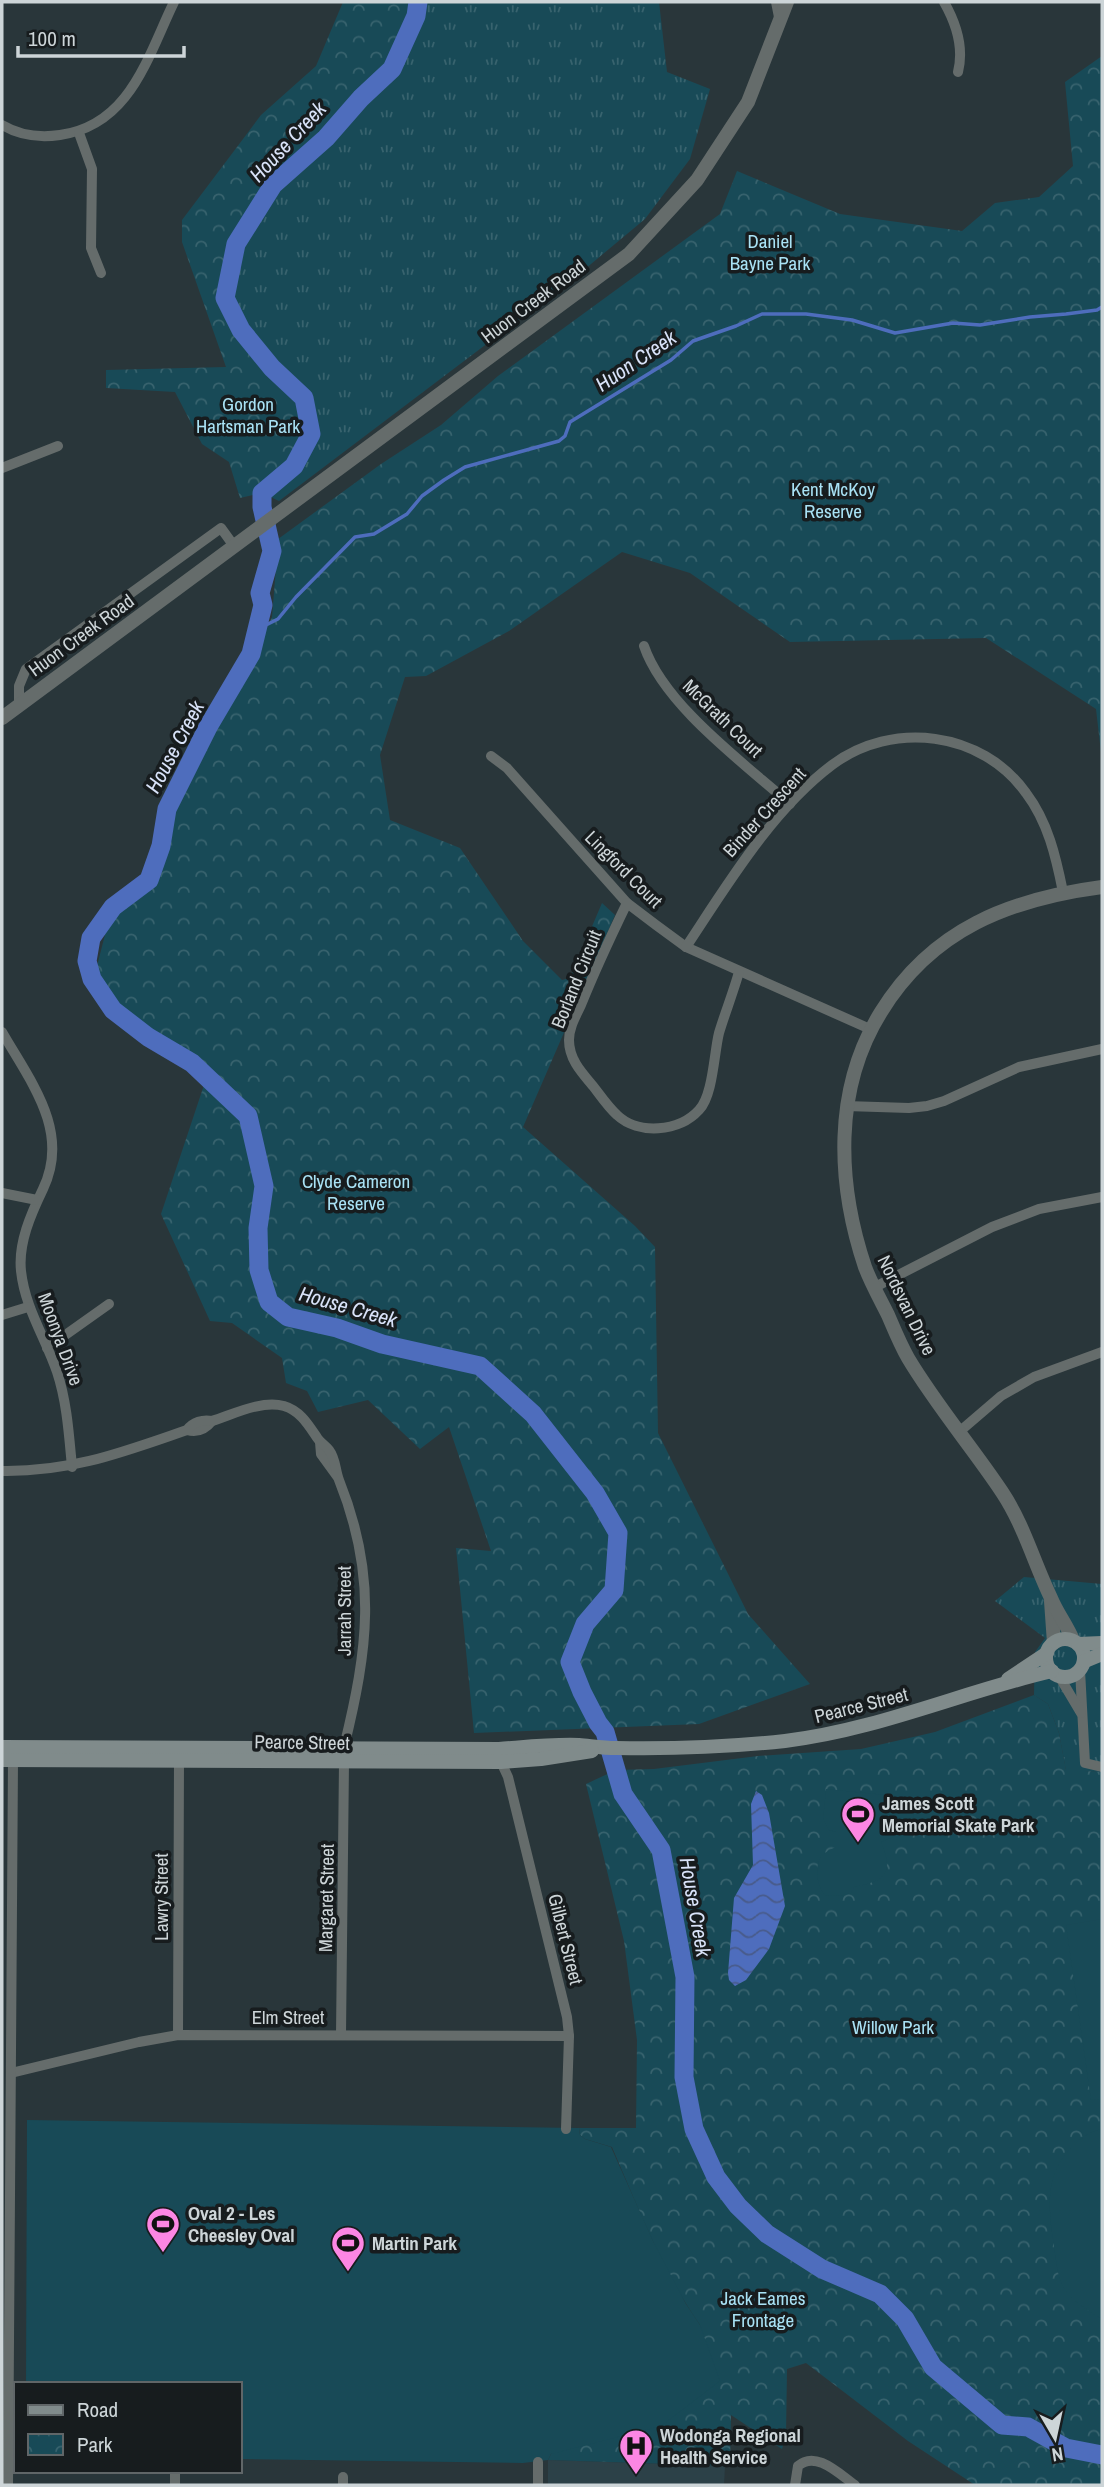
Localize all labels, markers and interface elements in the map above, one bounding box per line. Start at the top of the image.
scale bar [18,14,184,58]
text: 100 m [28,24,76,53]
water label: House Creek [243,94,333,188]
park label: Daniel Bayne Park [730,228,810,276]
street label: Huon Creek Road [475,253,591,349]
water label: Huon Creek [590,322,683,398]
park label: Gordon Hartsman Park [196,391,300,439]
park label: Kent McKoy Reserve [791,476,875,524]
street label: Huon Creek Road [23,588,139,682]
street label: McGrath Court [677,673,769,763]
water label: House Creek [138,694,212,798]
street label: Binder Crescent [717,761,812,863]
street label: Lingford Court [580,825,669,914]
street label: Borland Circuit [544,925,608,1032]
park label: Clyde Cameron Reserve [302,1168,410,1216]
street label: Nordsvan Drive [872,1251,942,1359]
water label: House Creek [296,1279,402,1335]
street label: Moonya Drive [32,1289,90,1389]
street label: Jarrah Street [331,1565,357,1656]
street label: Pearce Street [812,1681,911,1729]
street label: Pearce Street [254,1728,351,1756]
place label: James Scott Memorial Skate Park [882,1790,1035,1838]
sports icon: James Scott Memorial Skate Park [839,1795,877,1844]
street label: Margaret Street [312,1843,340,1952]
street label: Lawry Street [148,1853,174,1941]
water label: House Creek [672,1855,719,1960]
street label: Gilbert Street [542,1891,590,1988]
street label: Elm Street [252,2004,325,2030]
park label: Willow Park [852,2014,934,2040]
place label: Oval 2 - Les Cheesley Oval [188,2200,295,2248]
sports icon: Oval 2 - Les Cheesley Oval [144,2205,182,2254]
sports icon: Martin Park [329,2224,367,2273]
place label: Martin Park [372,2230,457,2256]
park label: Jack Eames Frontage [721,2285,806,2333]
legend [14,2382,242,2473]
text: Road [77,2395,118,2424]
north arrow [1020,2403,1090,2473]
place label: Wodonga Regional Health Service [660,2422,801,2470]
hospital icon: Wodonga Regional Health Service [617,2427,655,2476]
text: Park [77,2430,113,2459]
text: N [1050,2441,1065,2469]

